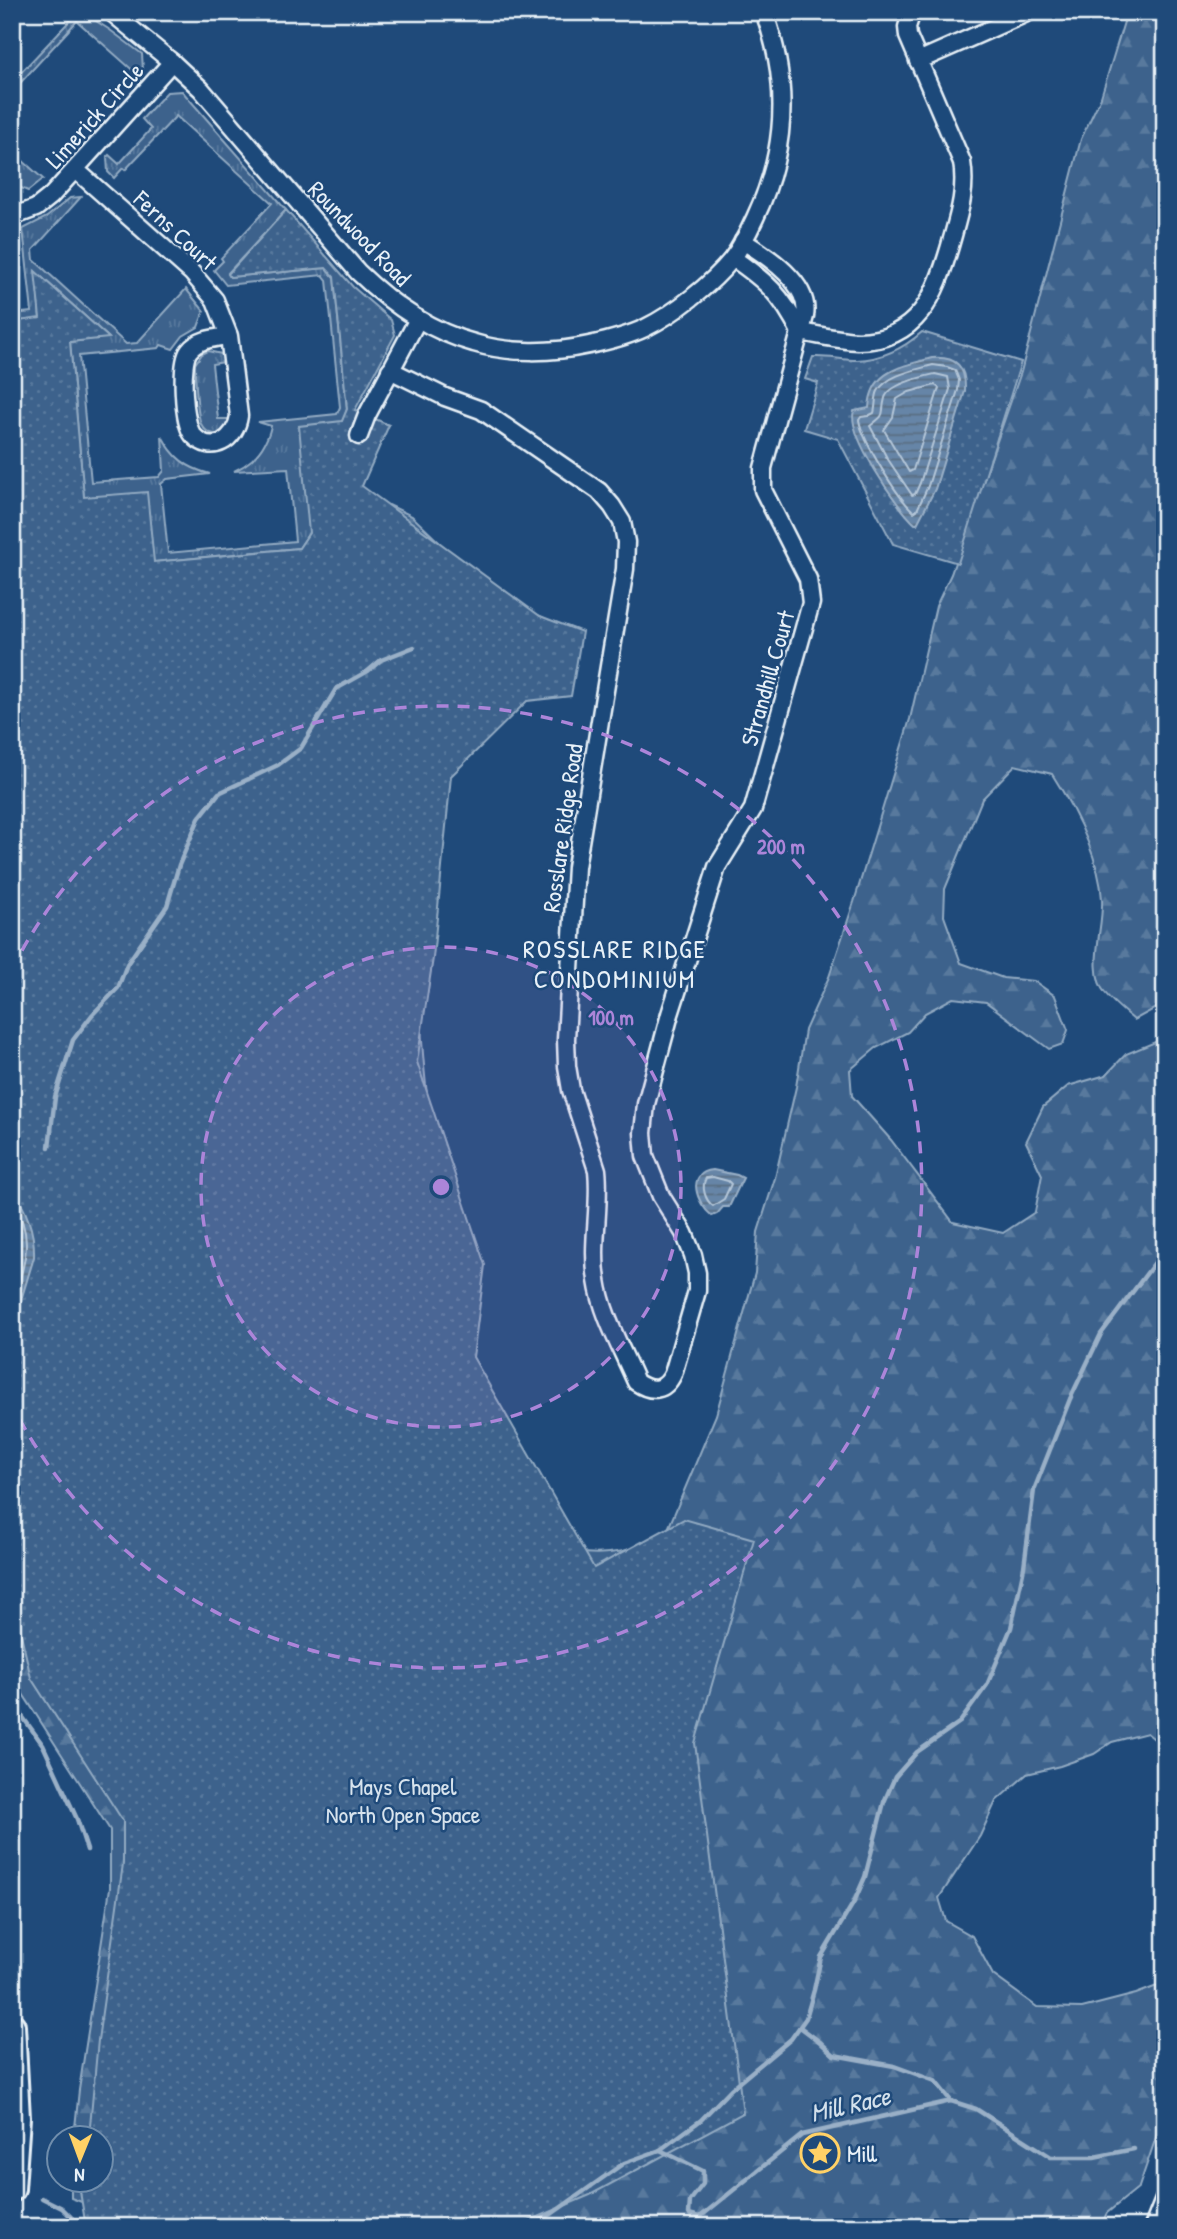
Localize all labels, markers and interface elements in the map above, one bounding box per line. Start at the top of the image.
street label: Limerick Circle [38,55,151,175]
street label: Roundwood Road [302,173,418,293]
street label: Ferns Court [127,182,225,277]
street label: Strandhill Court [732,606,802,749]
street label: Rosslare Ridge Road [534,742,590,914]
text: 200 m [757,832,805,861]
district label: ROSSLARE RIDGE CONDOMINIUM [523,931,707,996]
text: 100 m [588,1003,634,1032]
centre of rings [429,1175,453,1199]
park label: Mays Chapel North Open Space [326,1770,481,1830]
water label: Mill Race [807,2077,895,2130]
north arrow [46,2124,116,2194]
place icon: Mill [799,2132,841,2174]
place label: Mill [847,2137,878,2169]
text: N [74,2163,85,2189]

